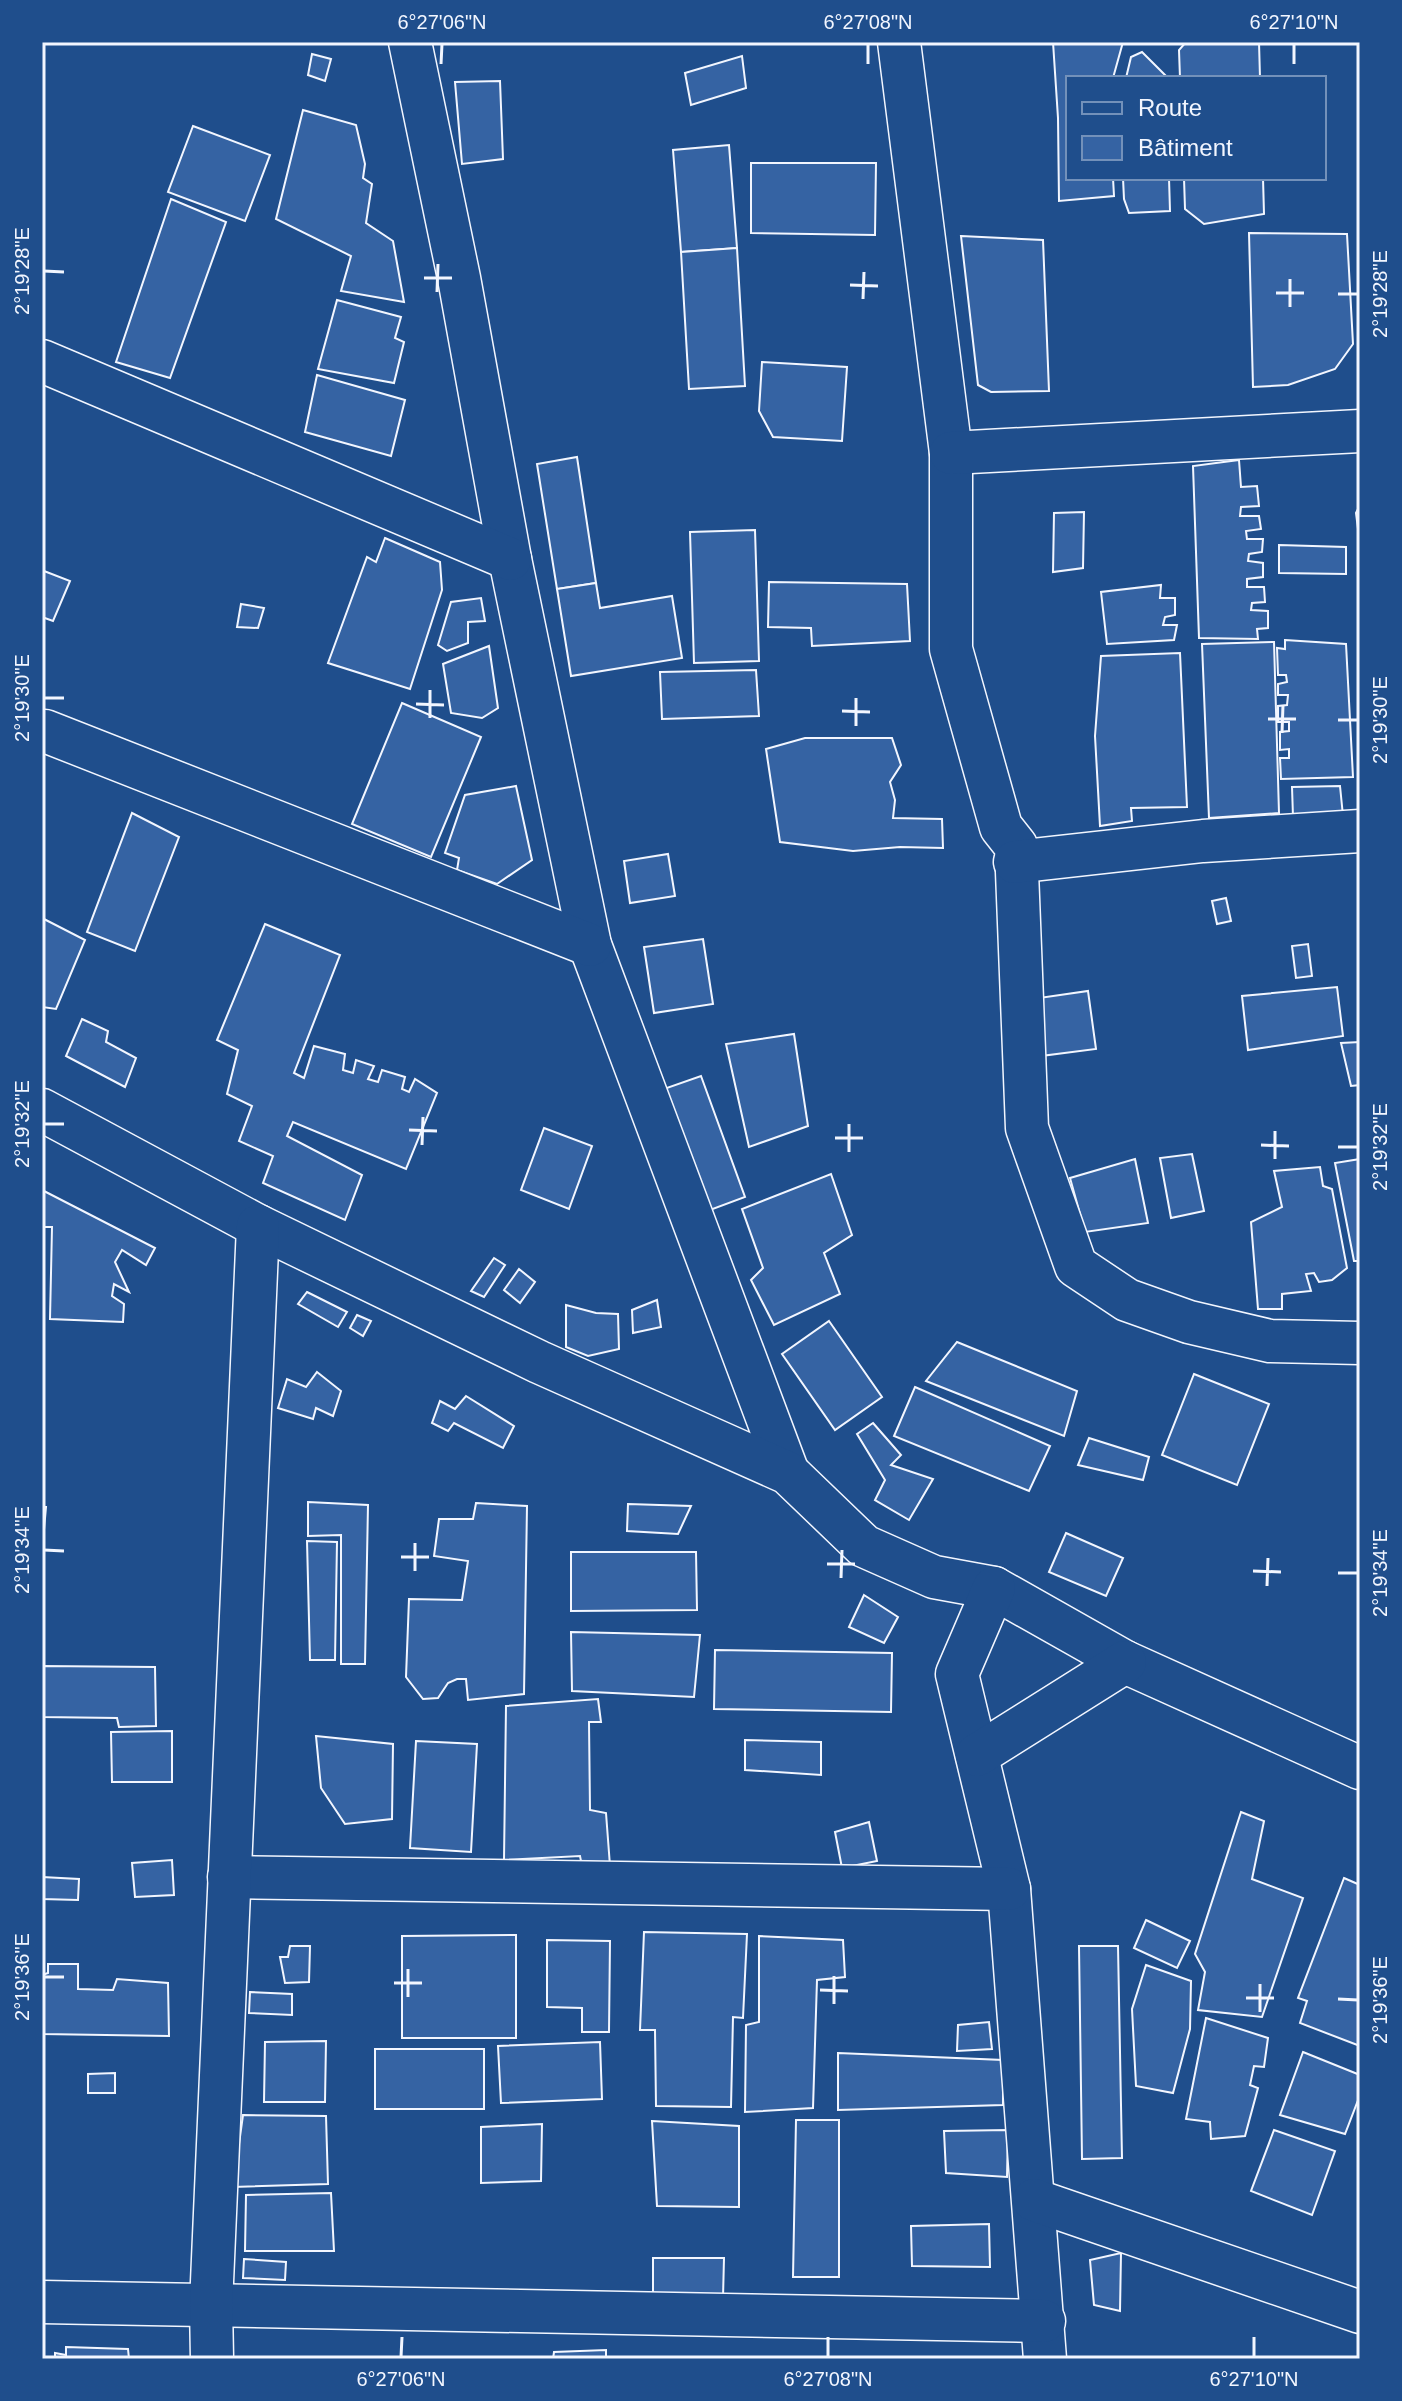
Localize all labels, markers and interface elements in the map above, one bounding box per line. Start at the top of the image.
text: 6°27'06"N [398,11,486,33]
text: 6°27'08"N [824,11,912,33]
text: 6°27'10"N [1250,11,1338,33]
legend [1066,76,1326,180]
text: Route [1138,94,1202,121]
text: Bâtiment [1138,134,1233,161]
text: 2°19'28"E [11,227,33,315]
text: 2°19'28"E [1369,250,1391,338]
text: 2°19'30"E [11,654,33,742]
text: 2°19'30"E [1369,676,1391,764]
text: 2°19'32"E [11,1080,33,1168]
text: 2°19'32"E [1369,1103,1391,1191]
text: 2°19'34"E [11,1506,33,1594]
text: 2°19'34"E [1369,1529,1391,1617]
text: 2°19'36"E [11,1933,33,2021]
text: 2°19'36"E [1369,1956,1391,2044]
text: 6°27'06"N [357,2368,445,2390]
text: 6°27'08"N [784,2368,872,2390]
text: 6°27'10"N [1210,2368,1298,2390]

